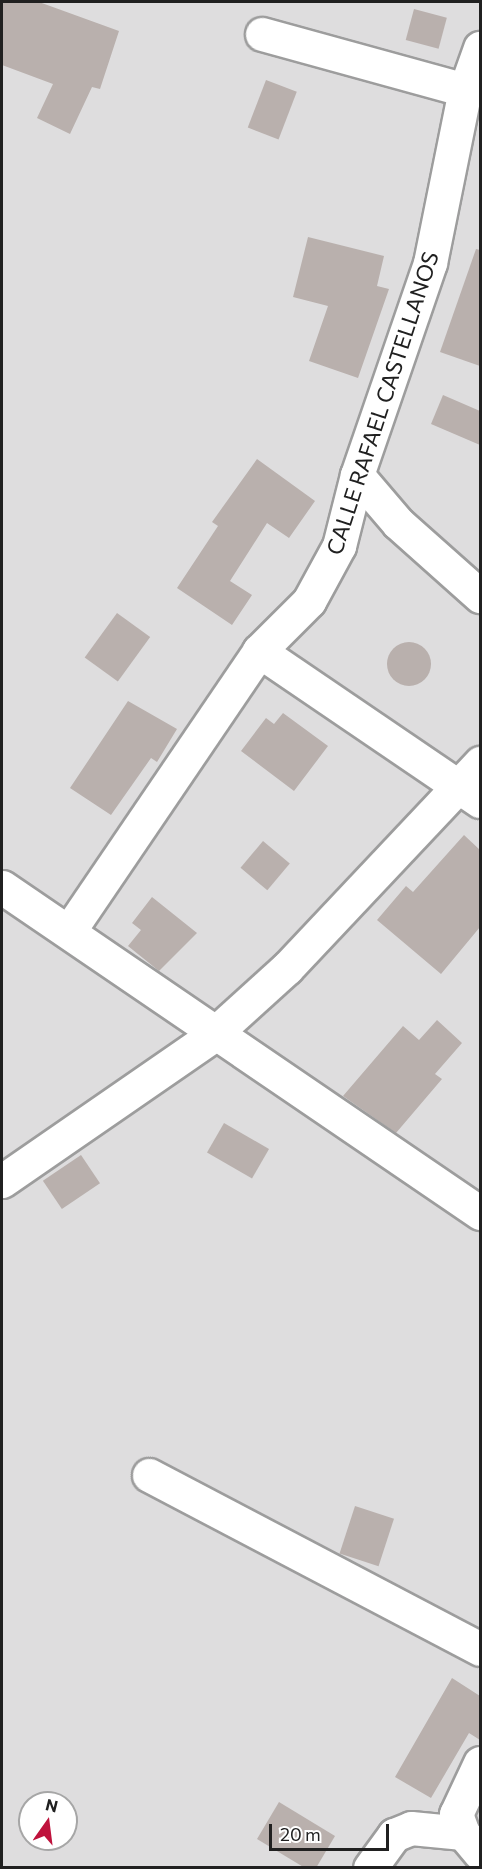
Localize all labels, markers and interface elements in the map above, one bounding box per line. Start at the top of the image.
street label: CALLE RAFAEL CASTELLANOS [320,248,444,558]
north arrow [18,1791,78,1851]
text: N [44,1794,60,1816]
scale bar [272,1812,392,1850]
text: 20 m [280,1823,321,1845]

